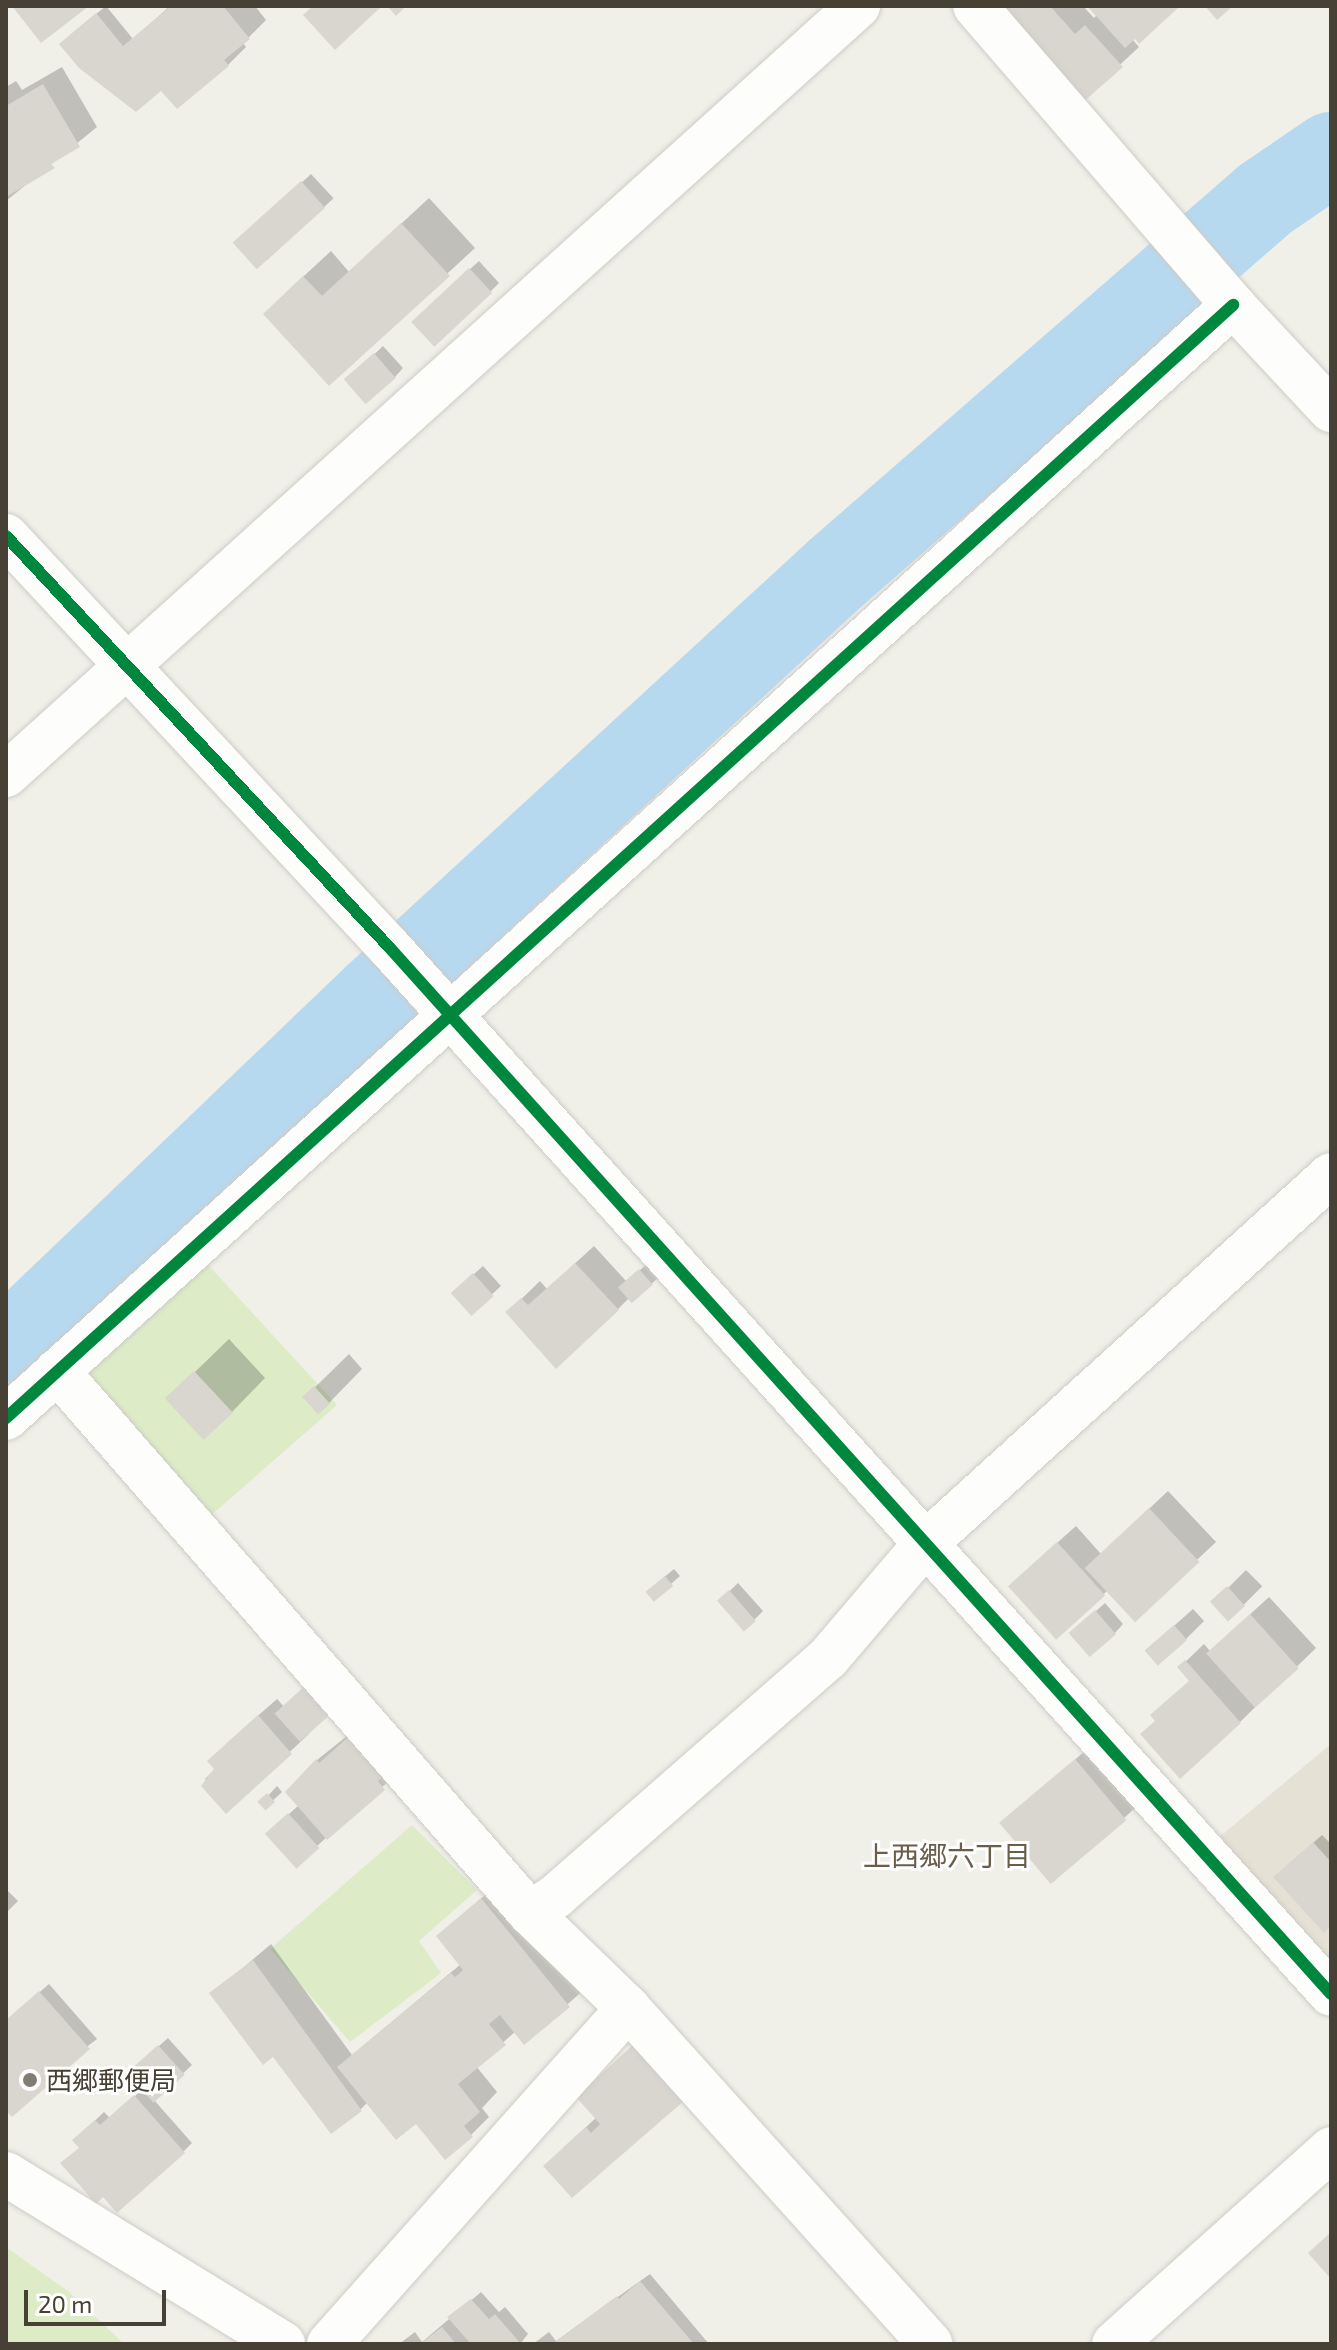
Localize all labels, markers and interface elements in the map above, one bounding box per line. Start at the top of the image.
district label: 上西郷六丁目 [863,1838,1031,1872]
place label: 西郷郵便局 [46,2064,176,2096]
marker: 西郷郵便局 [21,2071,39,2089]
scale bar [28,2274,170,2324]
text: 20 m [38,2289,92,2318]

